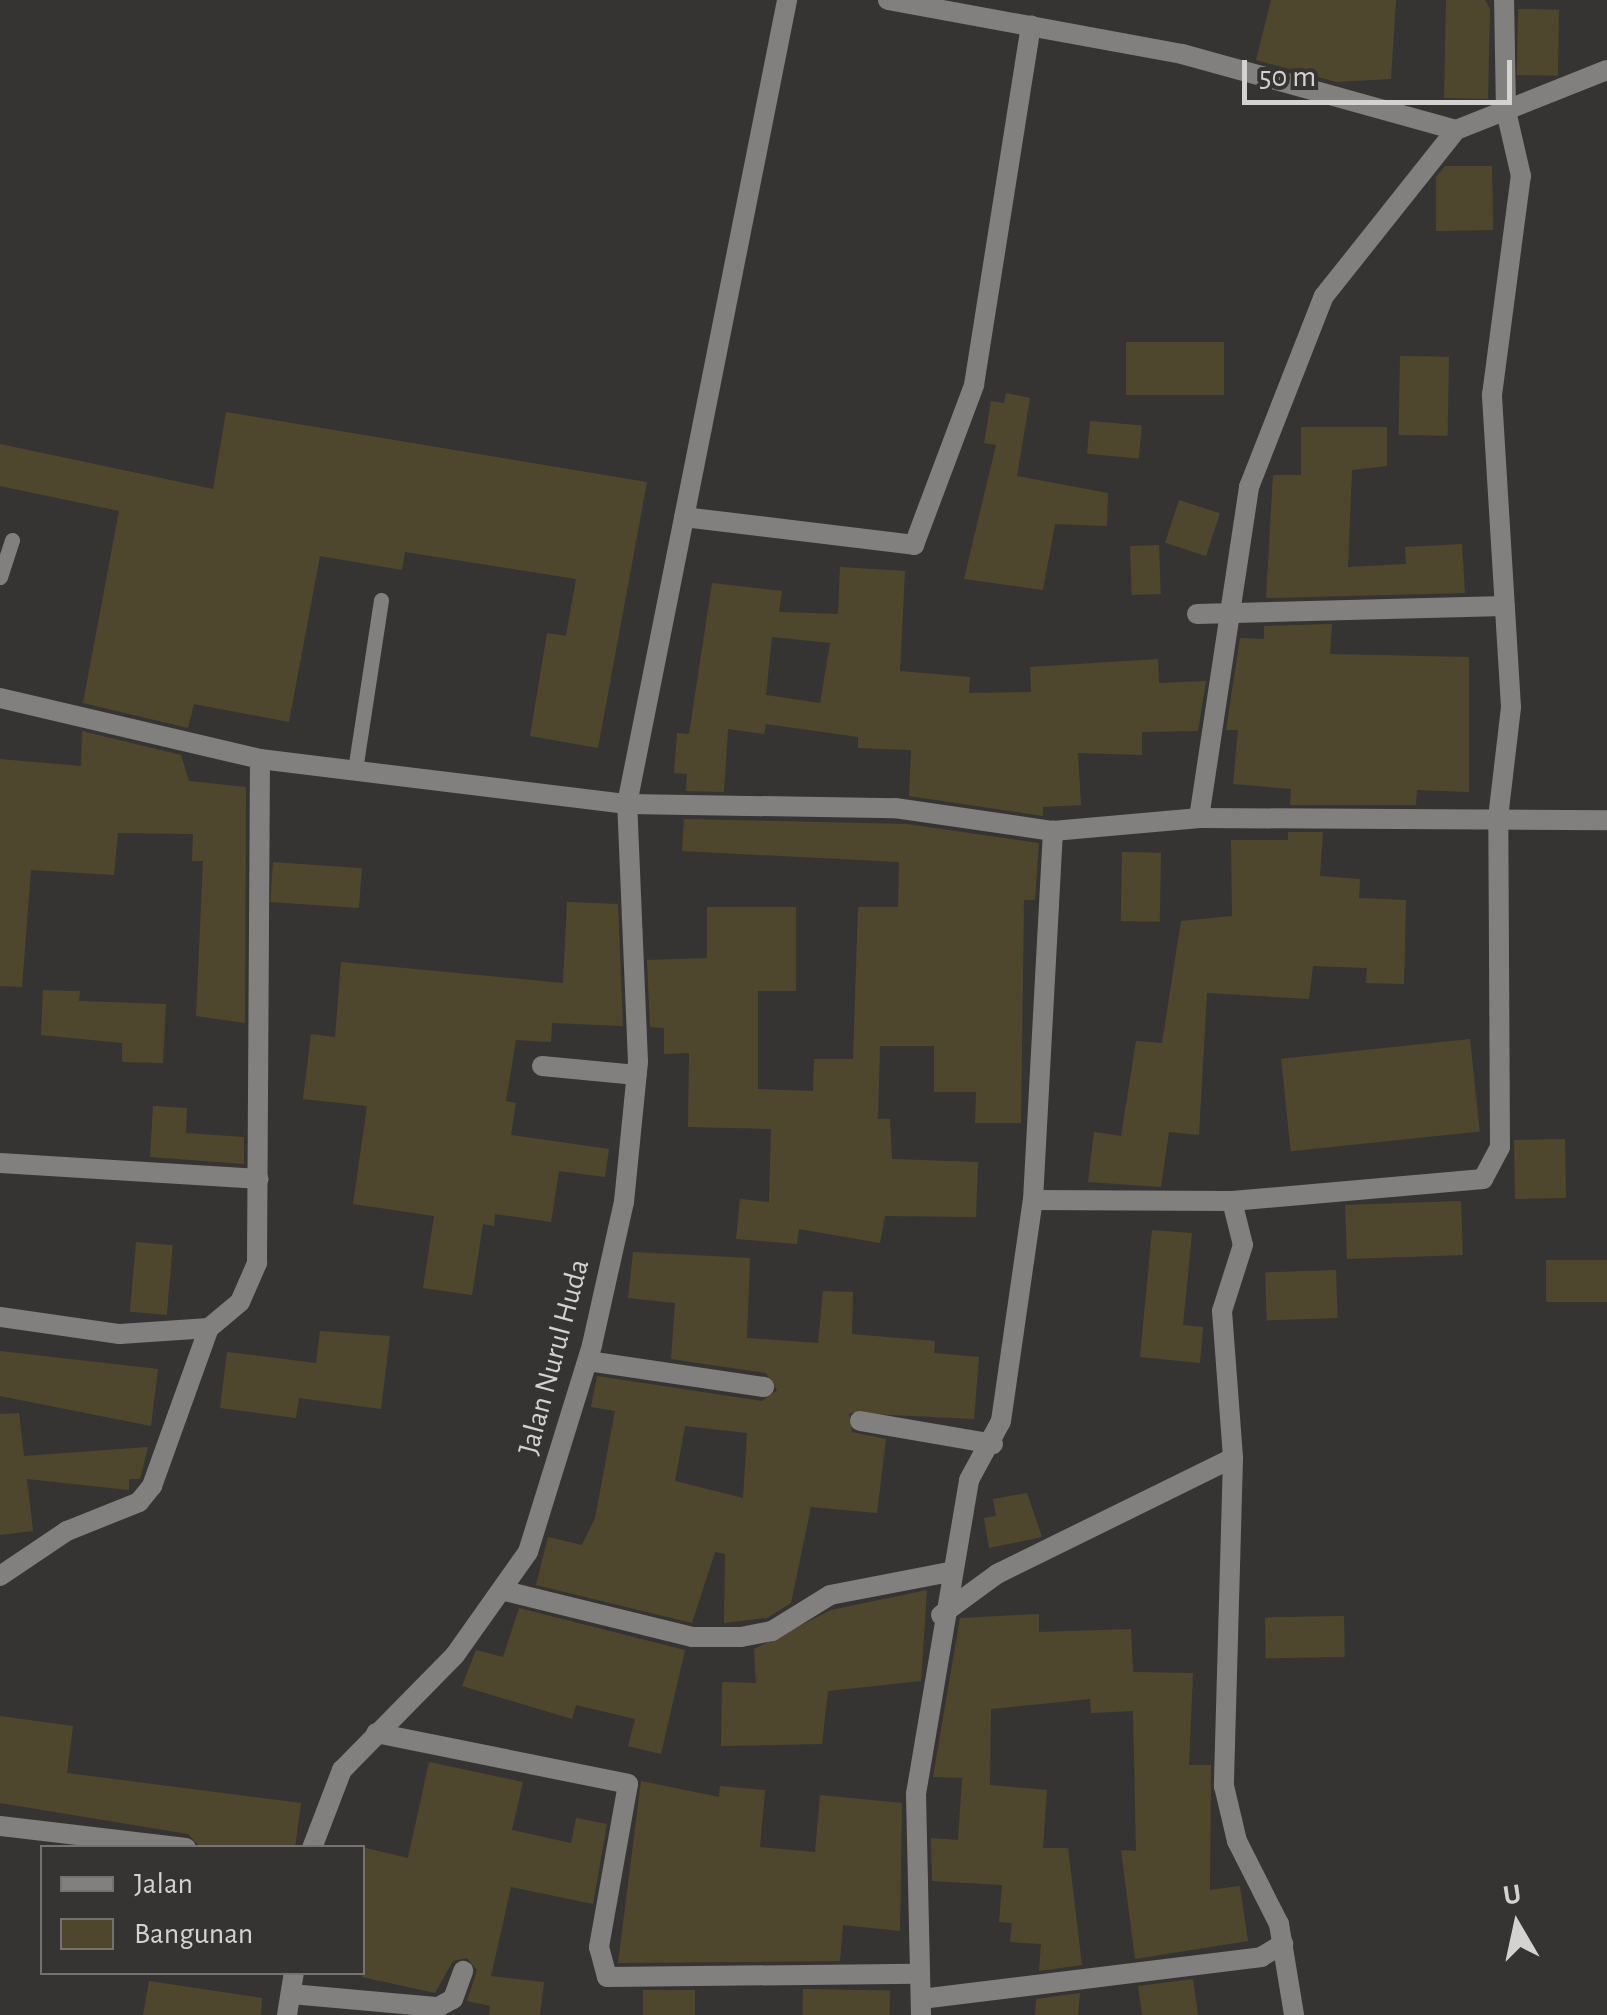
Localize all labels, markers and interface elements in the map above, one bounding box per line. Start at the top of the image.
scale bar [1247,40,1517,102]
text: 50 m [1259,62,1316,92]
street label: Jalan Nurul Huda [511,1255,597,1459]
legend [40,1845,365,1975]
text: Jalan [134,1869,193,1899]
north arrow [1467,1875,1567,1975]
text: U [1501,1880,1523,1911]
text: Bangunan [134,1919,253,1949]

